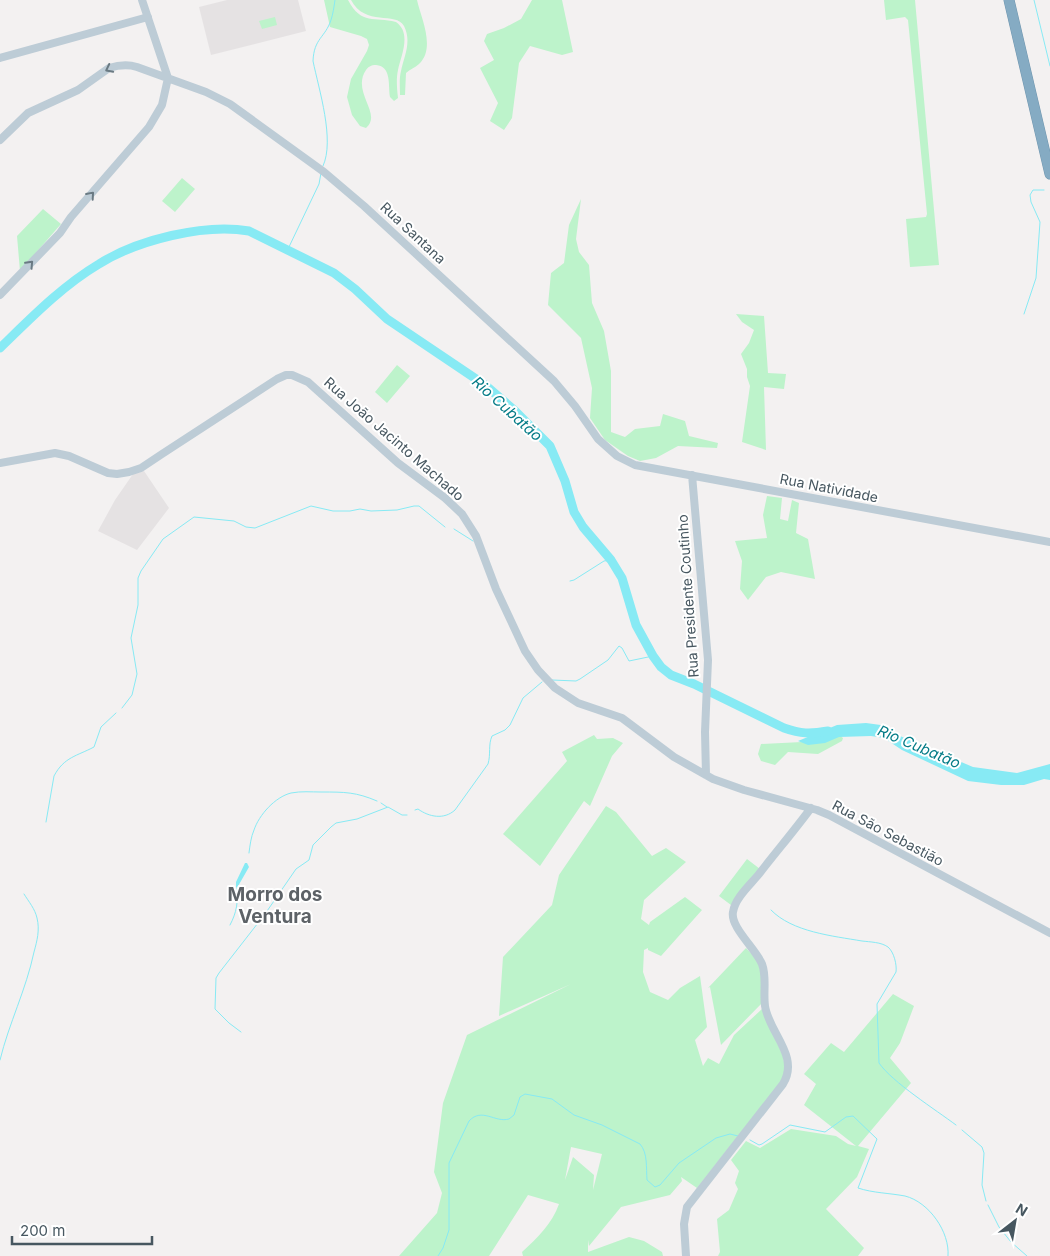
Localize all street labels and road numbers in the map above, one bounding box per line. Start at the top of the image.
street label: Rua Santana [377,198,449,267]
street label: Rua João Jacinto Machado [321,373,468,504]
street label: Rua Natividade [778,470,880,505]
street label: Rua Presidente Coutinho [673,514,702,678]
street label: Rua São Sebastião [830,796,947,869]

